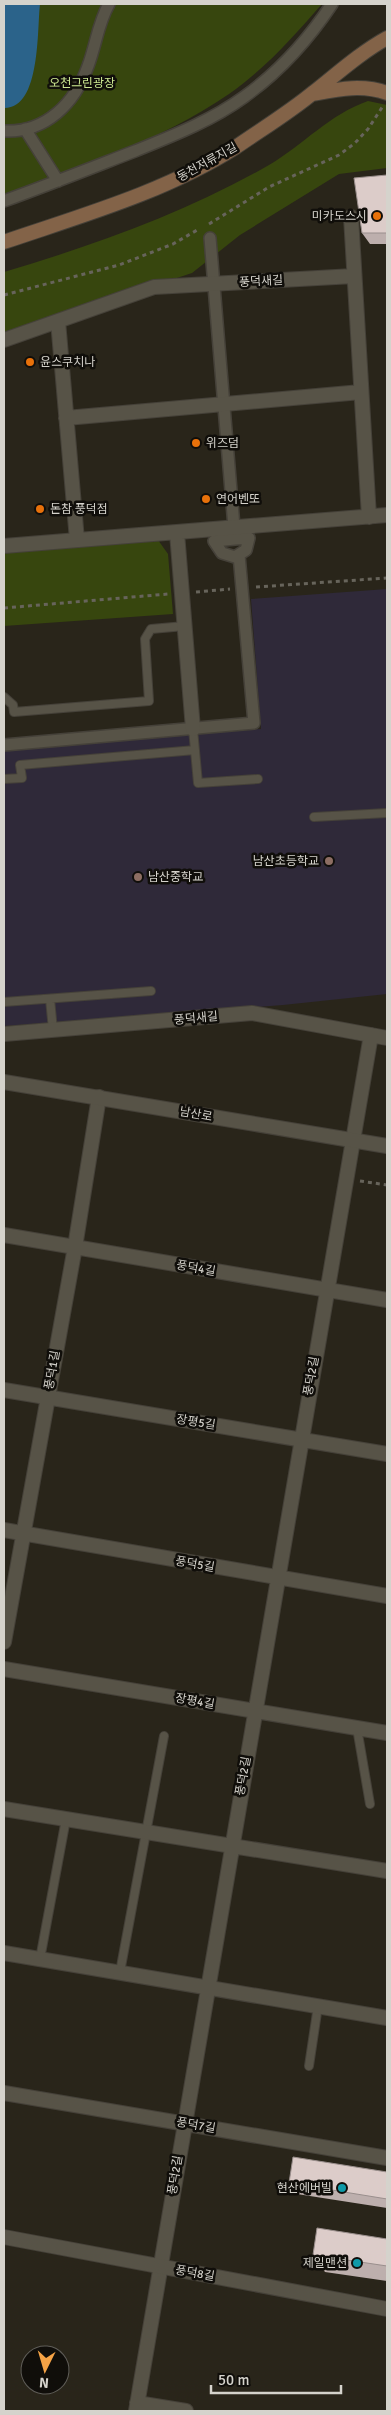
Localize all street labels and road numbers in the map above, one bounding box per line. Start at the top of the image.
street label: 동천저류지길 [175,140,240,185]
street label: 풍덕새길 [239,273,283,290]
street label: 풍덕새길 [173,1009,219,1028]
street label: 남산로 [178,1104,214,1125]
street label: 풍덕4길 [175,1258,217,1279]
street label: 풍덕1길 [42,1349,63,1391]
street label: 풍덕2길 [301,1355,322,1397]
street label: 장평5길 [175,1412,217,1433]
street label: 풍덕5길 [174,1554,216,1575]
street label: 장평4길 [174,1691,216,1712]
street label: 풍덕2길 [233,1755,254,1797]
street label: 풍덕7길 [175,2115,217,2136]
street label: 풍덕2길 [165,2154,186,2196]
street label: 풍덕8길 [174,2263,216,2284]

